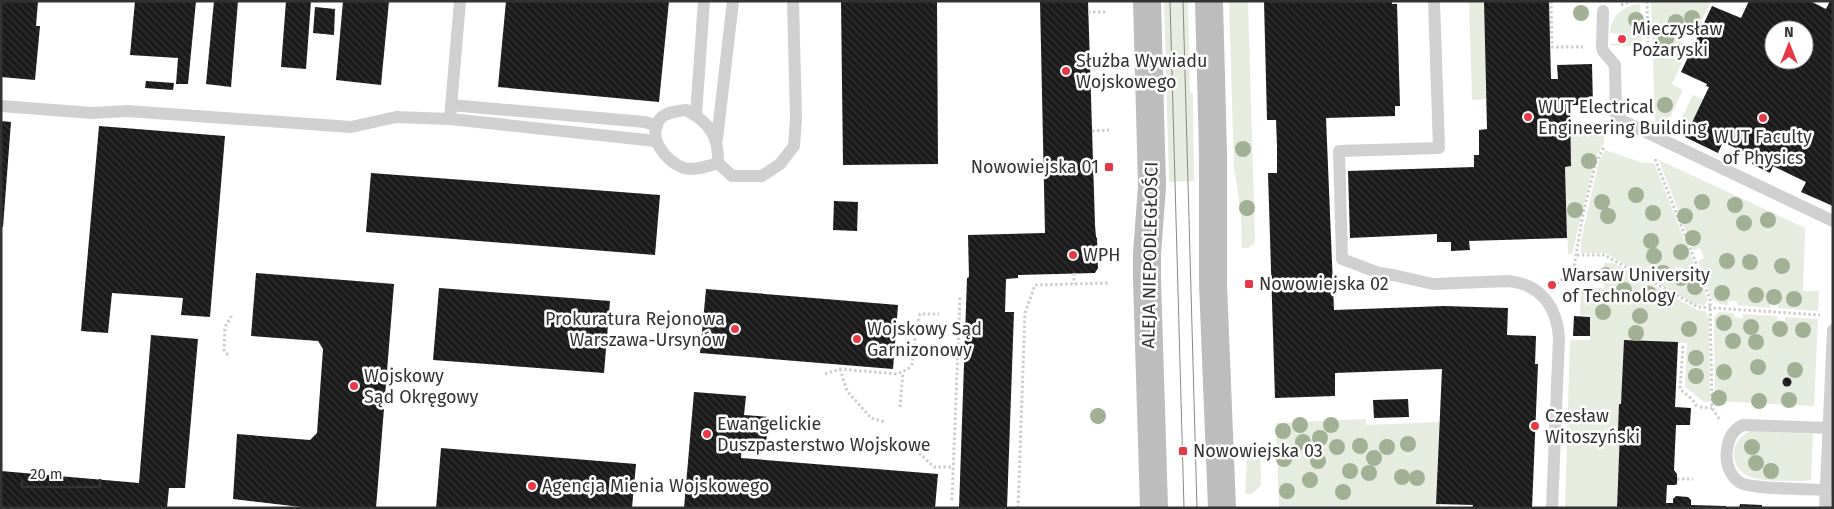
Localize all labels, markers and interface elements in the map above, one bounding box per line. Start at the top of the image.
place label: Mieczysław Pożaryski [1632,18,1722,61]
north arrow [1764,20,1814,70]
text: N [1784,24,1794,41]
marker: Mieczysław Pożaryski [1616,33,1628,45]
place label: Służba Wywiadu Wojskowego [1076,50,1208,93]
marker: Służba Wywiadu Wojskowego [1060,65,1072,77]
place label: WUT Electrical Engineering Building [1538,96,1707,139]
marker: WUT Electrical Engineering Building [1522,111,1534,123]
marker: WUT Faculty of Physics [1757,112,1769,124]
place label: WUT Faculty of Physics [1714,126,1812,169]
place label: Nowowiejska 01 [971,156,1099,178]
marker: Nowowiejska 01 [1103,161,1115,173]
street label: ALEJA NIEPODLEGŁOŚCI [1137,161,1163,349]
place label: WPH [1083,244,1121,266]
marker: WPH [1067,249,1079,261]
place label: Warsaw University of Technology [1562,264,1710,307]
place label: Nowowiejska 02 [1259,273,1389,295]
marker: Nowowiejska 02 [1243,278,1255,290]
marker: Warsaw University of Technology [1546,279,1558,291]
place label: Prokuratura Rejonowa Warszawa-Ursynów [545,308,725,351]
place label: Wojskowy Sąd Garnizonowy [867,318,982,361]
marker: Prokuratura Rejonowa Warszawa-Ursynów [729,323,741,335]
marker: Wojskowy Sąd Garnizonowy [851,333,863,345]
place label: Wojskowy Sąd Okręgowy [364,365,479,408]
marker: Wojskowy Sąd Okręgowy [348,380,360,392]
place label: Czesław Witoszyński [1545,405,1640,448]
place label: Ewangelickie Duszpasterstwo Wojskowe [717,413,931,456]
marker: Czesław Witoszyński [1529,420,1541,432]
marker: Ewangelickie Duszpasterstwo Wojskowe [701,428,713,440]
place label: Nowowiejska 03 [1193,440,1323,462]
marker: Nowowiejska 03 [1177,445,1189,457]
scale bar [22,456,100,488]
text: 20 m [30,465,63,483]
place label: Agencja Mienia Wojskowego [542,475,770,497]
marker: Agencja Mienia Wojskowego [526,480,538,492]

